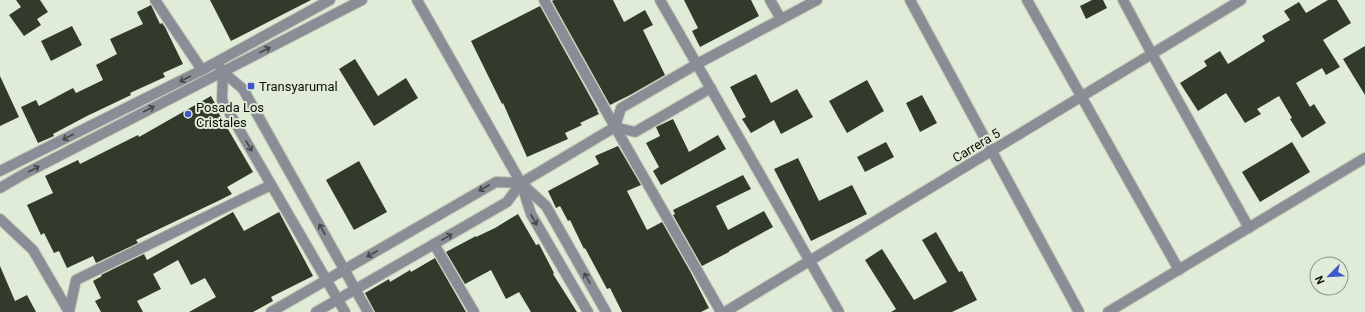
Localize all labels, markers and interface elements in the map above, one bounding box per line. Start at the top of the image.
one-way arrow [259,46,271,53]
one-way arrow [179,76,191,83]
place label: Transyarumal [259,79,338,94]
marker: Transyarumal [246,81,256,91]
place label: Posada Los Cristales [196,100,264,130]
one-way arrow [143,105,155,113]
marker: Posada Los Cristales [183,109,193,119]
street label: Carrera 5 [950,125,1003,165]
one-way arrow [63,134,75,141]
one-way arrow [245,140,253,152]
one-way arrow [28,165,40,172]
one-way arrow [478,185,490,193]
one-way arrow [531,214,538,226]
one-way arrow [318,223,325,235]
one-way arrow [441,232,453,240]
one-way arrow [366,250,378,258]
north arrow [1309,256,1349,296]
one-way arrow [583,272,590,284]
text: N [1313,273,1328,286]

